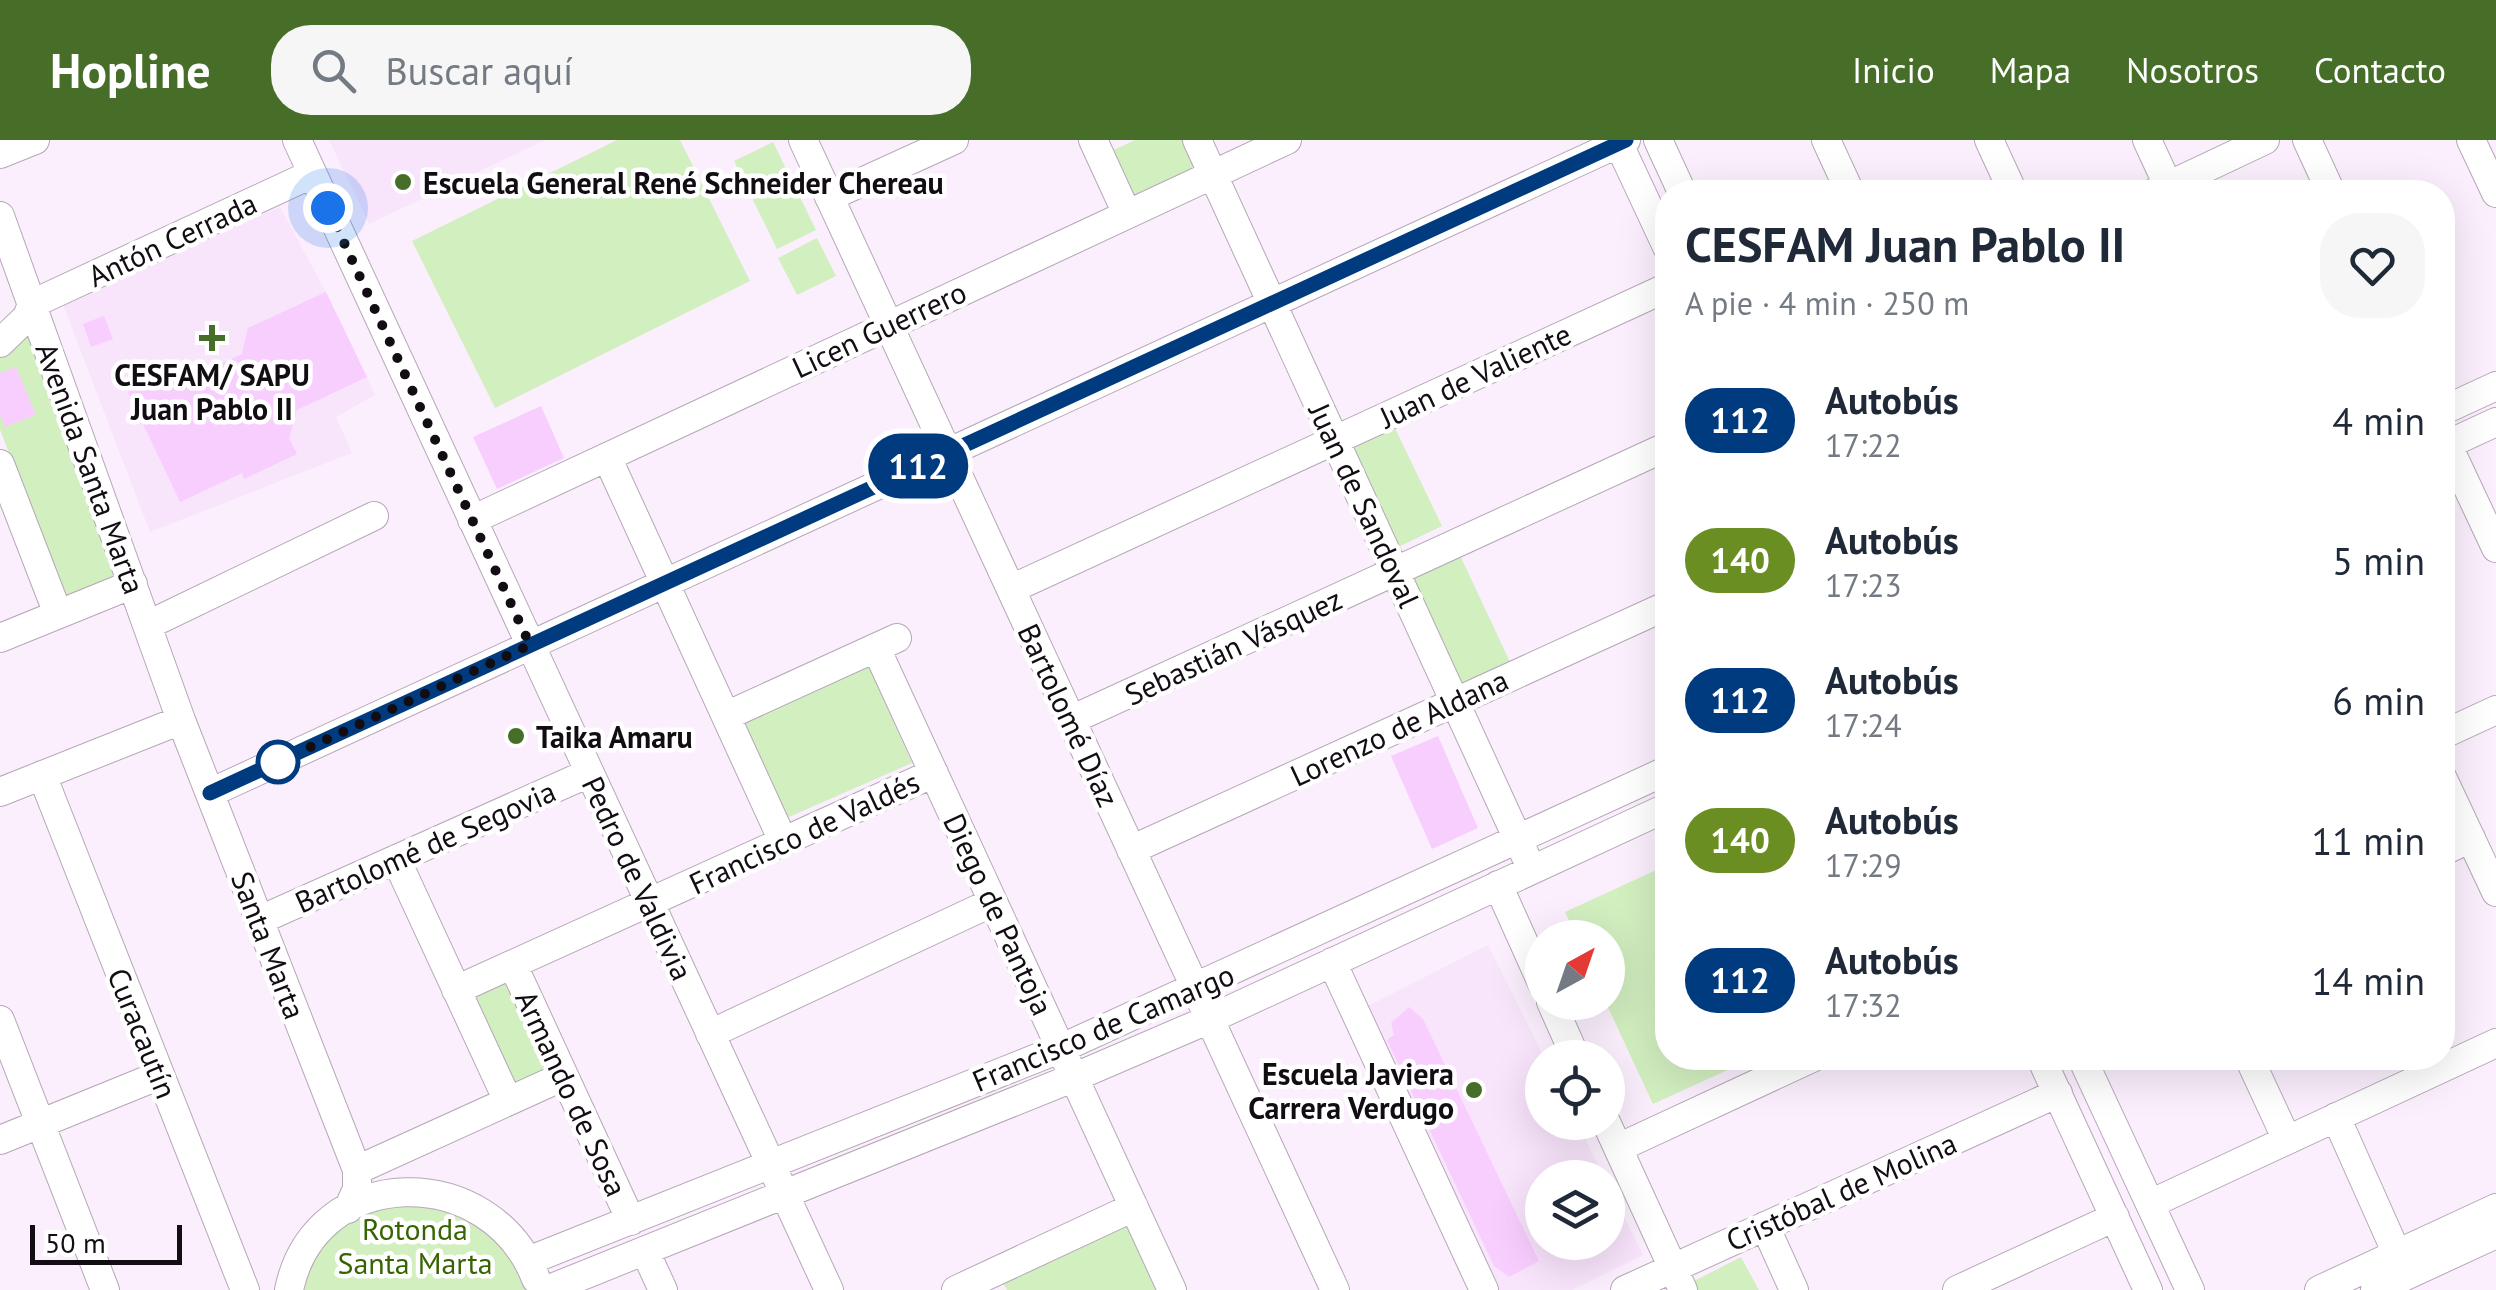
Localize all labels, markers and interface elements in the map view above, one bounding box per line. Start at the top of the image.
search box [271,25,971,115]
text: Hopline [50,39,211,101]
icon: search [306,43,361,98]
text: Buscar aquí [386,46,573,95]
text: Inicio [1852,47,1935,93]
text: Mapa [1990,47,2071,93]
text: Nosotros [2126,47,2259,93]
text: Contacto [2314,47,2446,93]
place label: Escuela General René Schneider Chereau [423,163,944,202]
marker: Escuela General René Schneider Chereau [392,171,414,193]
street label: Antón Cerrada [81,183,263,295]
your location [303,183,353,233]
text: CESFAM Juan Pablo II [1685,213,2125,275]
button: heart [2320,213,2425,318]
street label: Licen Guerrero [786,272,972,386]
text: A pie · 4 min · 250 m [1685,282,1969,324]
street label: Juan de Valiente [1371,314,1577,437]
marker: CESFAM/ SAPU Juan Pablo II [199,325,225,351]
street label: Avenida Santa Marta [27,337,155,599]
place label: CESFAM/ SAPU Juan Pablo II [114,355,310,428]
text: Autobús [1825,375,1959,424]
street label: Juan de Sandoval [1300,395,1429,613]
text: 4 min [2332,396,2425,445]
text: 112 [1710,397,1770,443]
text: 17:22 [1825,424,1902,466]
line badge: 112 [860,434,976,498]
text: 112 [888,443,948,489]
text: Autobús [1825,515,1959,564]
text: 5 min [2332,536,2425,585]
text: 140 [1710,537,1770,583]
text: 17:23 [1825,564,1902,606]
street label: Sebastián Vásquez [1118,579,1348,713]
street label: Bartolomé Díaz [1010,617,1128,813]
text: Autobús [1825,655,1959,704]
street label: Lorenzo de Aldana [1284,660,1514,794]
text: 6 min [2332,676,2425,725]
text: 112 [1710,677,1770,723]
text: 17:24 [1825,704,1902,746]
place label: Taika Amaru [536,717,693,756]
marker: Taika Amaru [505,725,527,747]
unlabelled marker [257,741,299,783]
street label: Francisco de Valdés [683,762,925,902]
street label: Pedro de Valdivia [574,770,702,986]
street label: Bartolomé de Segovia [289,771,561,921]
text: Autobús [1825,795,1959,844]
street label: Diego de Pantoja [935,807,1063,1021]
text: 11 min [2312,816,2425,865]
text: 140 [1710,817,1770,863]
text: 17:29 [1825,844,1902,886]
street label: Santa Marta [223,866,315,1024]
north arrow [1525,920,1625,1020]
map controls [1525,920,1625,1260]
text: Autobús [1825,935,1959,984]
street label: Francisco de Camargo [966,954,1240,1100]
text: 14 min [2312,956,2425,1005]
text: 112 [1710,957,1770,1003]
street label: Curacautín [99,962,187,1104]
street label: Armando de Sosa [507,984,637,1202]
text: 17:32 [1825,984,1902,1026]
button: locate [1525,1040,1625,1140]
place label: Escuela Javiera Carrera Verdugo [1248,1054,1454,1127]
marker: Escuela Javiera Carrera Verdugo [1463,1079,1485,1101]
street label: Cristóbal de Molina [1720,1123,1962,1259]
button: layers [1525,1160,1625,1260]
park label: Rotonda Santa Marta [337,1209,493,1282]
scale bar [30,1220,182,1264]
text: 50 m [45,1224,106,1261]

